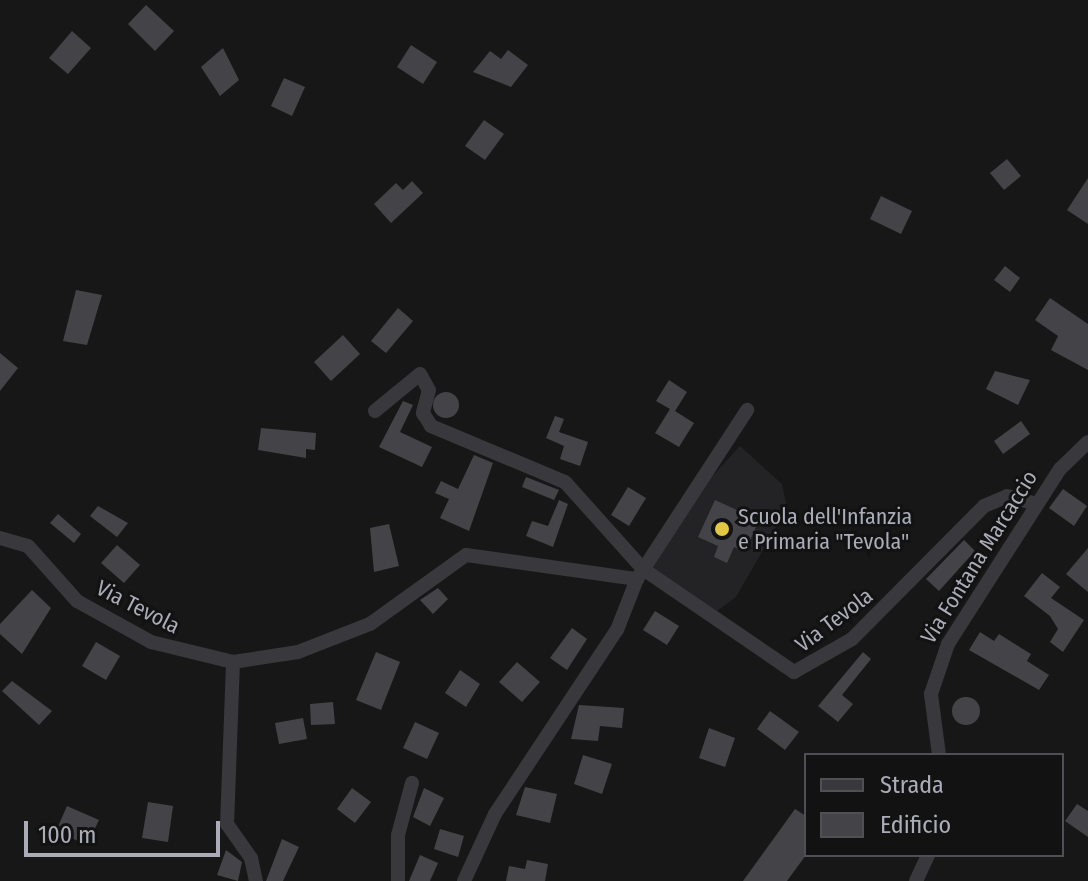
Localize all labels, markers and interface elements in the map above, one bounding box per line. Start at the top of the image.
street label: Via Fontana Marcaccio [915,466,1043,648]
place label: Scuola dell'Infanzia e Primaria "Tevola" [738,503,912,554]
marker: Scuola dell'Infanzia e Primaria "Tevola" [713,520,731,538]
street label: Via Tevola [92,575,184,639]
street label: Via Tevola [790,582,878,658]
legend [804,753,1064,857]
text: Strada [880,771,944,799]
scale bar [28,805,224,855]
text: Edificio [880,811,951,839]
text: 100 m [38,821,96,849]

